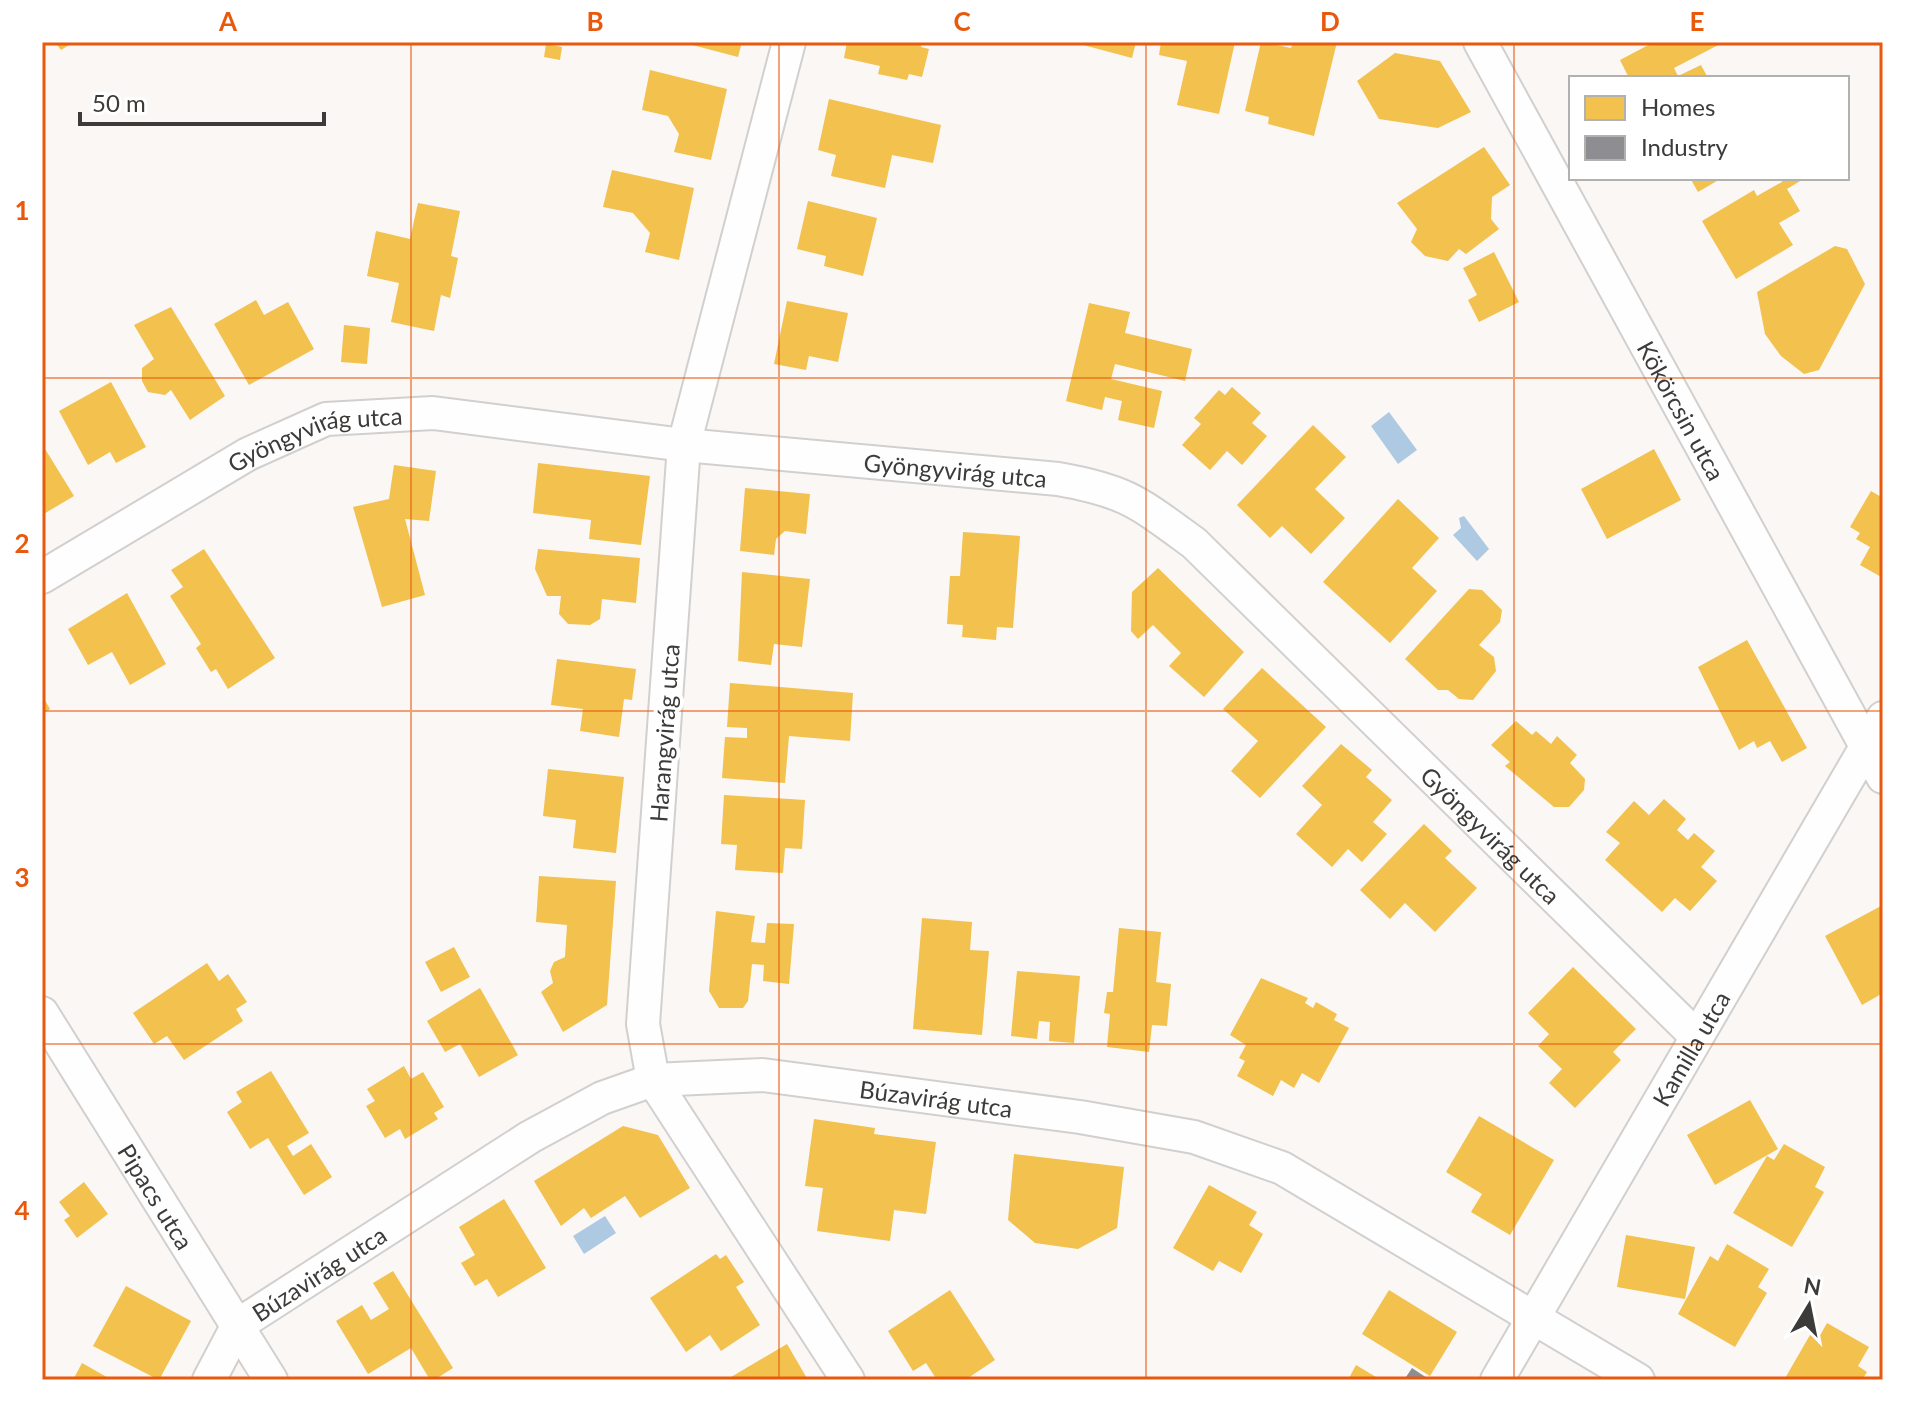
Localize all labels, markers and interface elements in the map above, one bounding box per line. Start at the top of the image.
text: A [218,5,238,37]
text: B [586,5,604,37]
text: C [953,5,971,37]
text: D [1320,5,1340,37]
text: E [1690,5,1704,37]
scale bar [80,76,324,126]
legend [1569,76,1849,180]
text: 50 m [92,88,146,117]
text: Homes [1641,92,1715,121]
text: Industry [1641,132,1728,161]
text: 1 [14,194,30,226]
street label: Kökörcsin utca [1632,336,1732,485]
street label: Gyöngyvirág utca [222,400,403,478]
street label: Gyöngyvirág utca [863,447,1048,492]
text: 2 [14,527,30,559]
street label: Harangvirág utca [643,643,685,823]
street label: Gyöngyvirág utca [1415,760,1567,909]
text: 3 [14,861,30,893]
street label: Kamilla utca [1646,986,1735,1111]
street label: Búzavirág utca [858,1073,1014,1122]
street label: Pipacs utca [113,1138,200,1254]
text: 4 [14,1194,30,1226]
street label: Búzavirág utca [246,1219,391,1327]
north arrow [1769,1266,1849,1346]
text: N [1802,1271,1823,1301]

